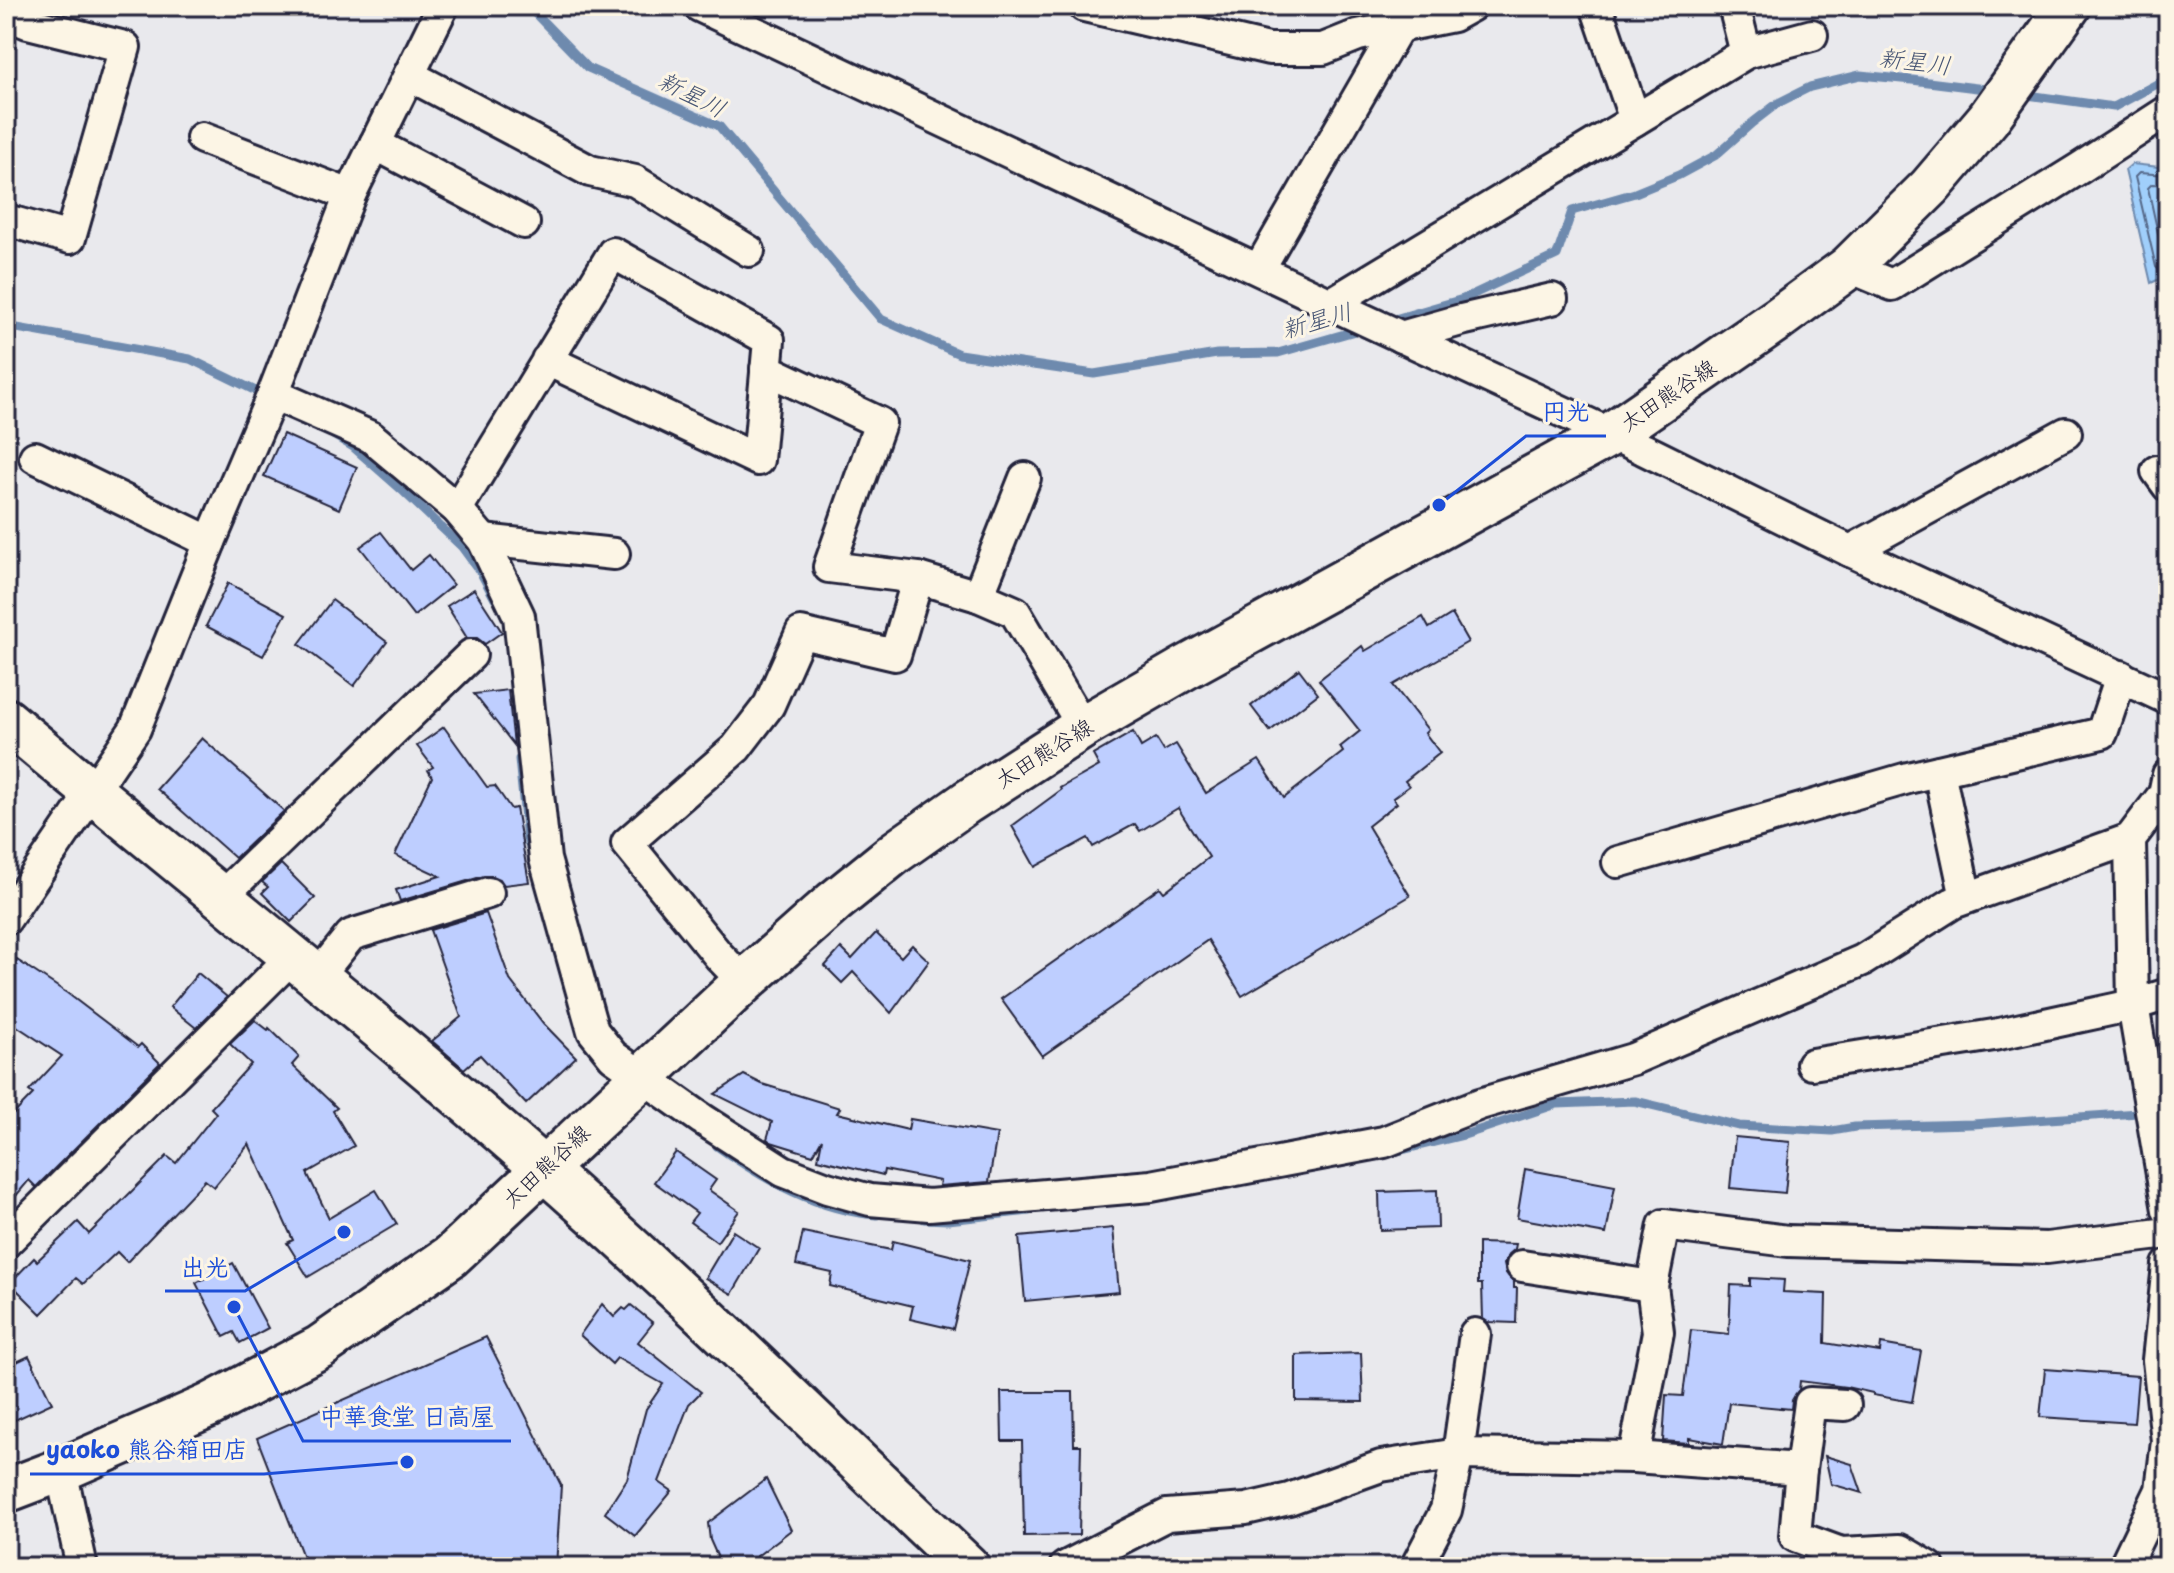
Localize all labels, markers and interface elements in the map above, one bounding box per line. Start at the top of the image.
water label: 新星川 [1877,38,1953,82]
water label: 新星川 [653,61,733,126]
water label: 新星川 [1277,292,1356,346]
street label: 太田熊谷線 [1612,349,1722,438]
callout: 円光 [1526,388,1606,436]
text: 円光 [1542,392,1590,428]
street label: 太田熊谷線 [988,709,1099,795]
street label: 太田熊谷線 [493,1115,596,1214]
callout: 出光 [165,1243,245,1291]
text: 出光 [181,1248,229,1284]
callout: 中華食堂 日高屋 [303,1393,511,1441]
text: 中華食堂 日高屋 [319,1397,495,1433]
callout: yaoko 熊谷箱田店 [30,1426,264,1474]
text: yaoko 熊谷箱田店 [46,1430,248,1466]

